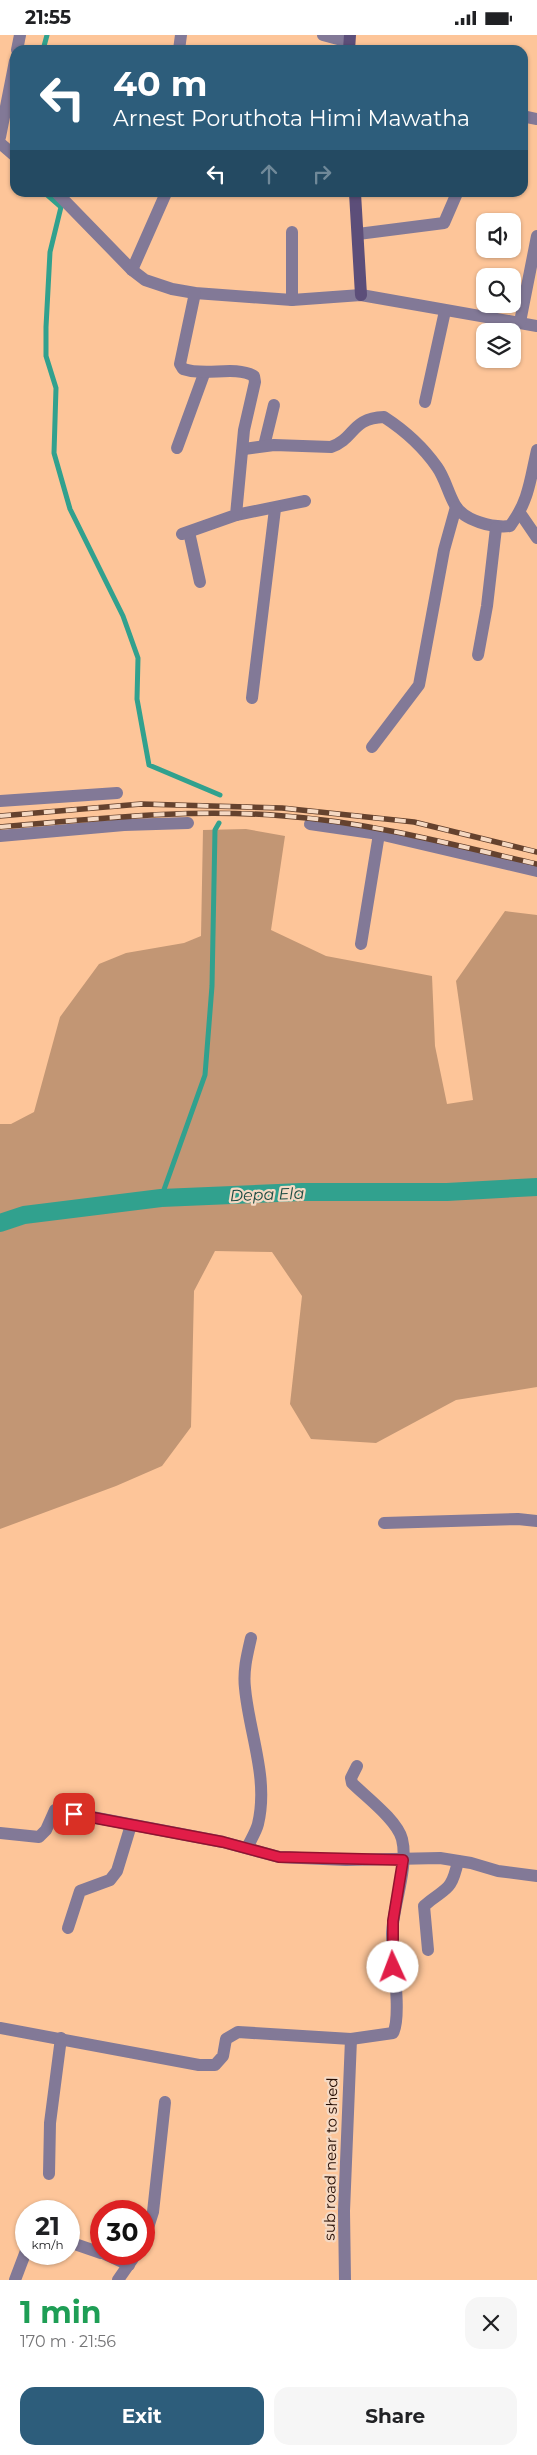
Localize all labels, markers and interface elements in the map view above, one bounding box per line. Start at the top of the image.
text: 21:55 [25,6,71,29]
text: 40 m [113,62,208,105]
icon: left [30,65,95,130]
text: Arnest Poruthota Himi Mawatha [113,105,470,132]
icon: left [202,160,230,188]
icon: ahead [255,160,283,188]
icon: right [308,160,336,188]
map controls [476,213,521,368]
button: sound [476,213,521,258]
button: search [476,268,521,313]
button: layers [476,323,521,368]
water label: Depa Ela [229,1184,305,1205]
pin [53,1793,95,1835]
icon: arrive [60,1800,88,1828]
position arrow [366,1940,418,1992]
street label: sub road near to shed [320,2077,341,2241]
speed limit sign: 30 [90,2200,155,2265]
text: 21 [35,2211,60,2241]
text: km/h [31,2237,64,2252]
text: 1 min [20,2294,101,2331]
button: close [465,2297,517,2349]
text: 170 m · 21:56 [20,2332,116,2351]
button: Exit [20,2387,264,2445]
button: Share [274,2387,517,2445]

